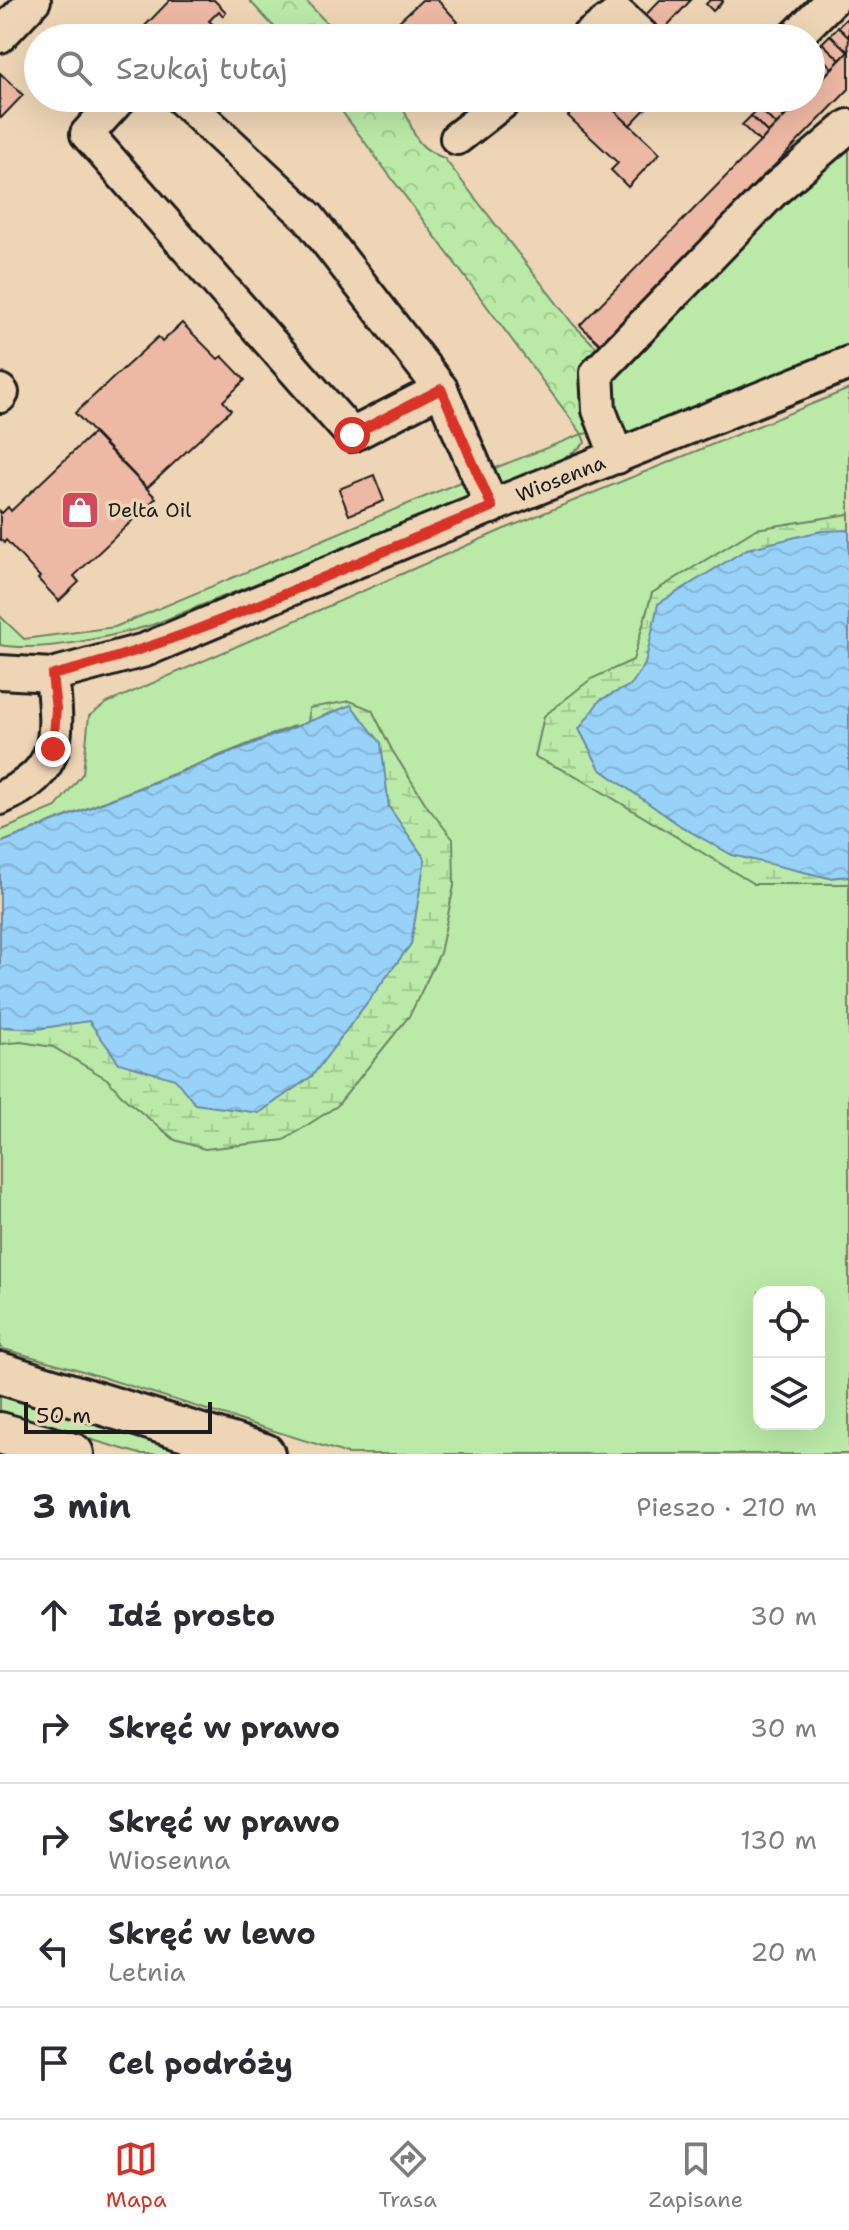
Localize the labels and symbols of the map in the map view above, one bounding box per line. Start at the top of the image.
route start [334,417,370,453]
street label: Wiosenna [512,449,610,508]
shop icon: Delta Oil [59,489,101,531]
place label: Delta Oil [108,497,191,523]
route end [35,731,71,767]
scale bar [24,1398,212,1434]

